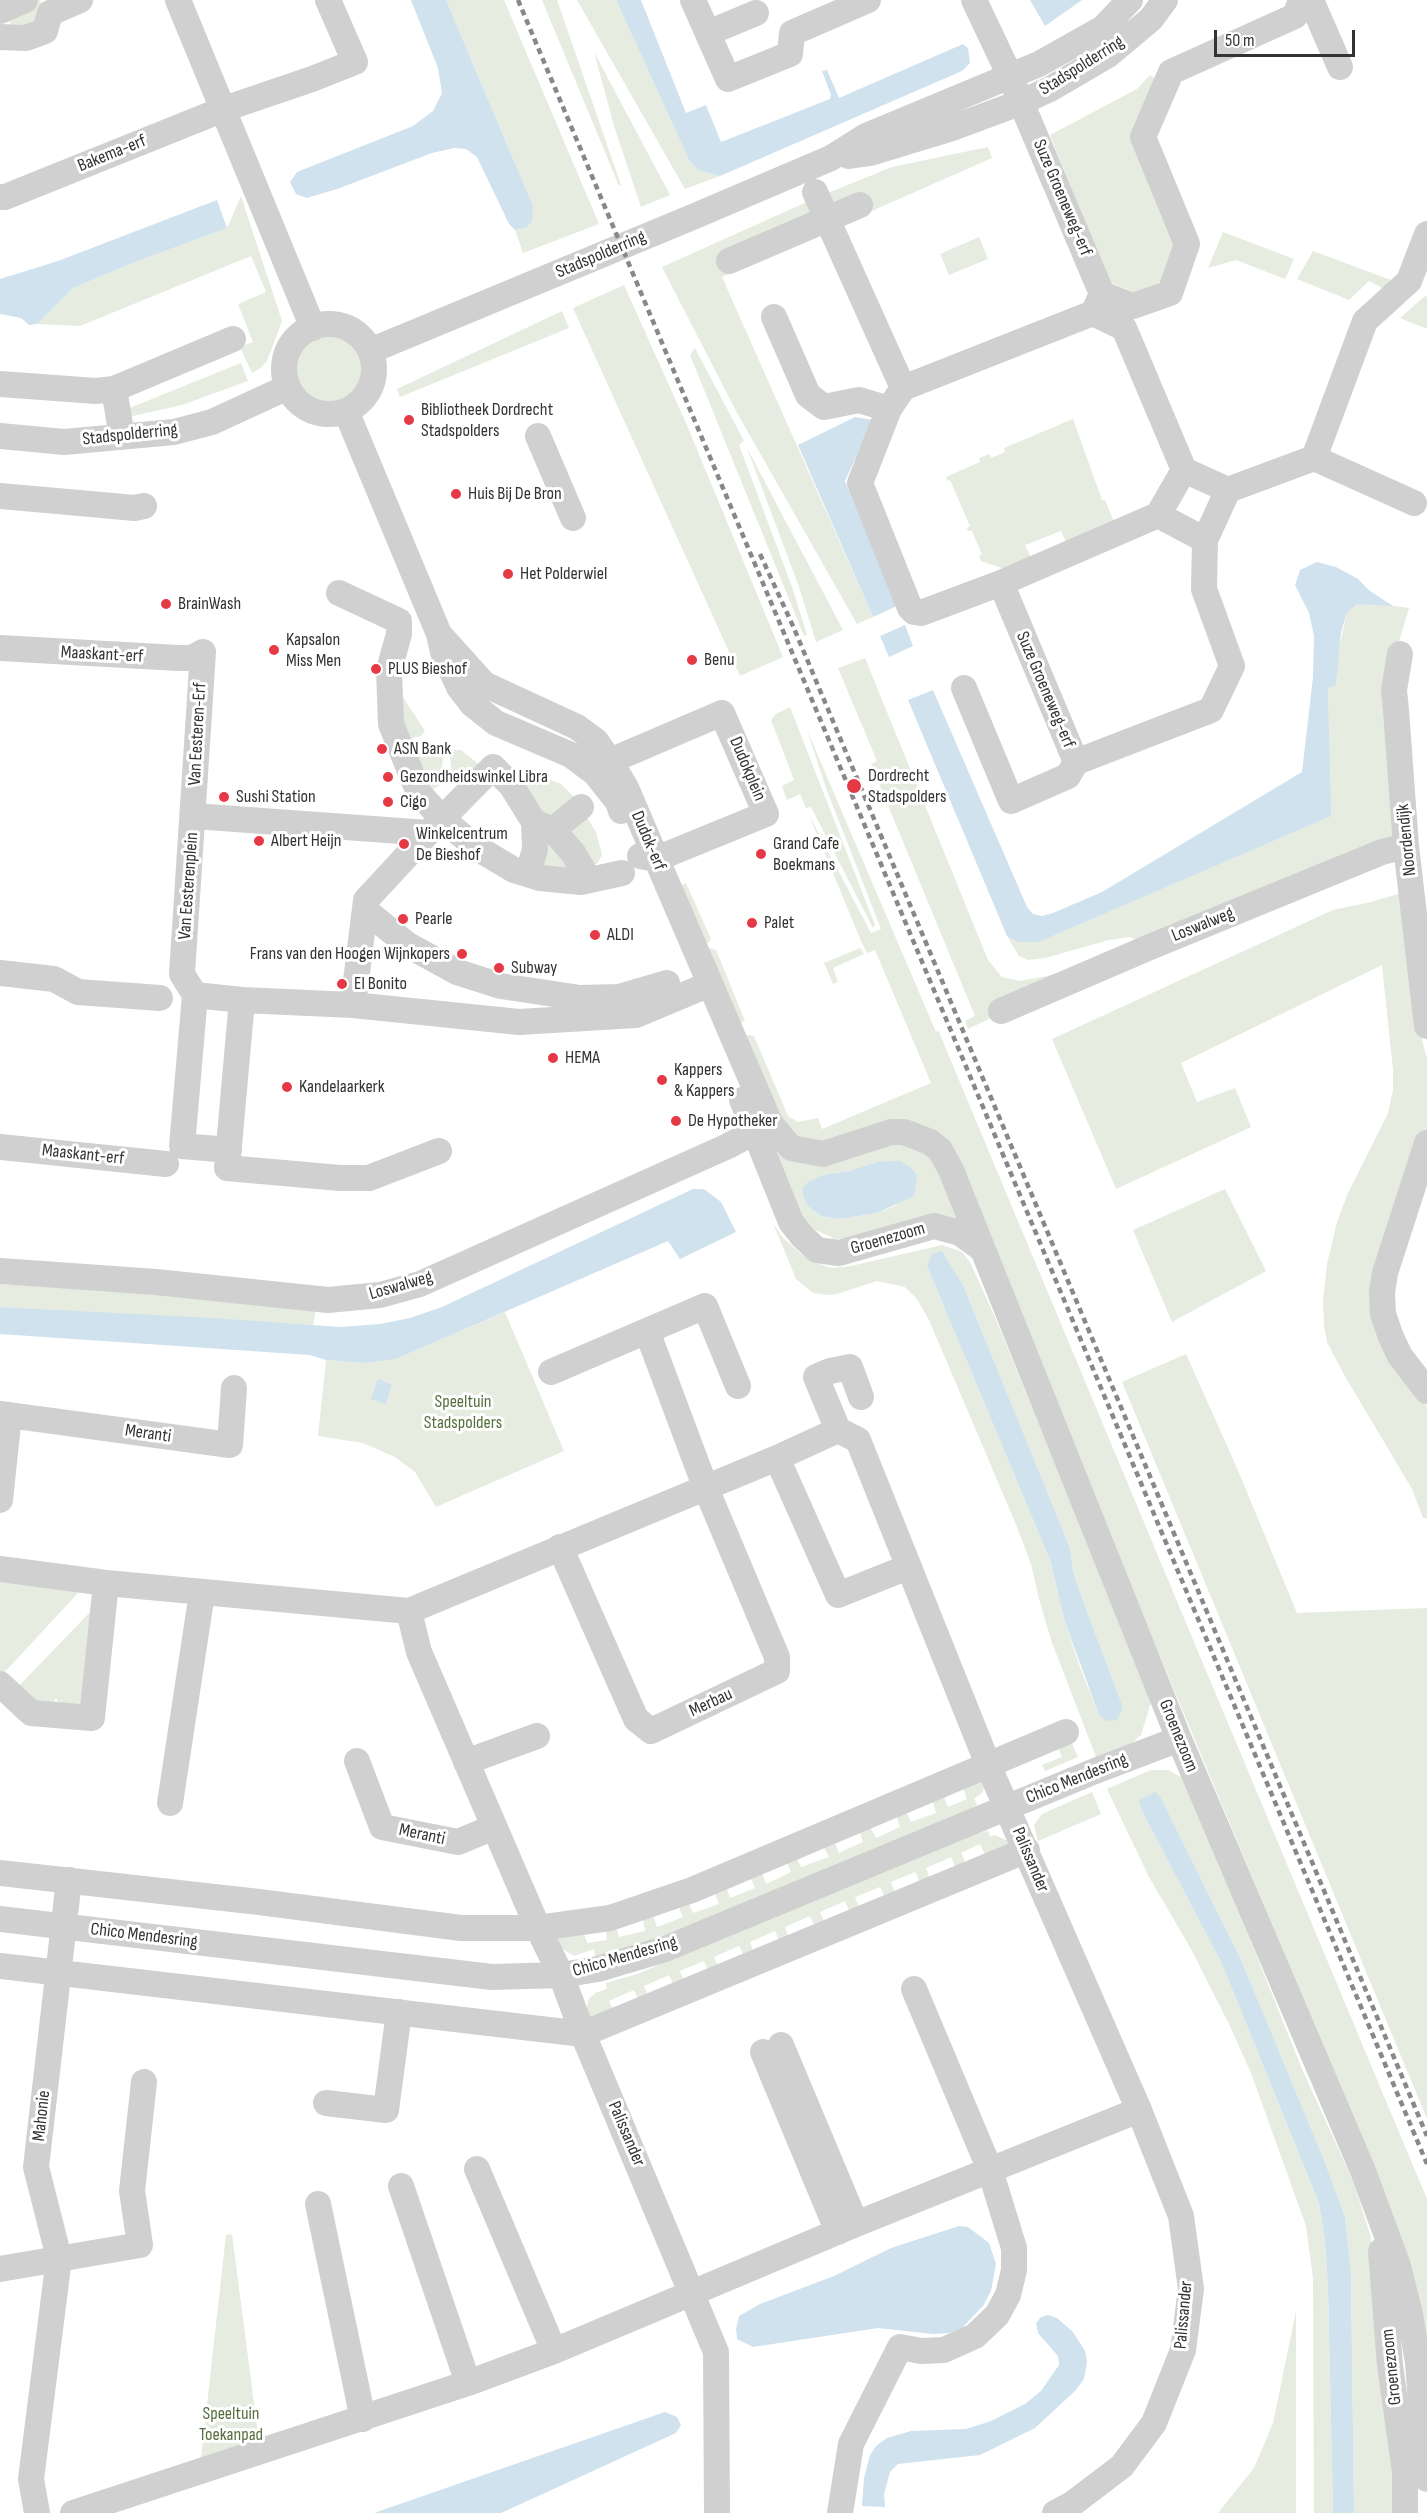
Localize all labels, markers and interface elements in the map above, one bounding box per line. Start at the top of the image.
scale bar [1217,18,1358,56]
text: 50 m [1225,30,1255,51]
street label: Stadspolderring [1036,32,1128,100]
street label: Bakema-erf [75,131,149,177]
street label: Suze Groeneweg-erf [1028,137,1096,259]
street label: Stadspolderring [553,226,649,284]
place label: Bibliotheek Dordrecht Stadspolders [421,399,553,442]
marker: Bibliotheek Dordrecht Stadspolders [402,413,416,427]
street label: Stadspolderring [81,419,179,451]
place label: Huis Bij De Bron [468,483,562,505]
marker: Huis Bij De Bron [449,487,463,501]
place label: Het Polderwiel [520,563,607,585]
marker: Het Polderwiel [501,567,515,581]
place label: BrainWash [178,593,241,615]
marker: BrainWash [159,597,173,611]
place label: Kapsalon Miss Men [286,629,341,672]
street label: Suze Groeneweg-erf [1011,629,1079,751]
street label: Maaskant-erf [60,642,144,668]
marker: Kapsalon Miss Men [267,643,281,657]
place label: Benu [704,649,734,671]
marker: Benu [685,653,699,667]
place label: PLUS Bieshof [388,658,467,680]
marker: PLUS Bieshof [369,662,383,676]
street label: Van Eesteren-Erf [185,682,211,786]
street label: Dudokplein [724,734,770,804]
place label: ASN Bank [394,738,451,760]
marker: ASN Bank [375,742,389,756]
place label: Dordrecht Stadspolders [868,765,946,808]
place label: Gezondheidswinkel Libra [400,766,548,788]
marker: Gezondheidswinkel Libra [381,770,395,784]
marker: Dordrecht Stadspolders [845,777,863,795]
place label: Sushi Station [236,786,316,808]
marker: Sushi Station [217,790,231,804]
place label: Cigo [400,791,427,813]
marker: Cigo [381,795,395,809]
street label: Noordendijk [1392,803,1422,877]
street label: Dudok-erf [626,808,670,874]
place label: Winkelcentrum De Bieshof [416,823,508,866]
place label: Albert Heijn [271,830,341,852]
street label: Van Eesterenplein [174,832,204,940]
place label: Grand Cafe Boekmans [773,833,839,876]
marker: Albert Heijn [252,834,266,848]
marker: Winkelcentrum De Bieshof [397,837,411,851]
marker: Grand Cafe Boekmans [754,847,768,861]
street label: Loswalweg [1169,903,1237,947]
place label: Pearle [415,908,453,930]
marker: Pearle [396,912,410,926]
place label: Palet [764,912,794,934]
marker: Palet [745,916,759,930]
place label: ALDI [607,924,634,946]
marker: ALDI [588,928,602,942]
place label: Frans van den Hoogen Wijnkopers [250,943,450,965]
marker: Frans van den Hoogen Wijnkopers [455,947,469,961]
place label: Subway [511,957,557,979]
marker: Subway [492,961,506,975]
place label: El Bonito [354,973,407,995]
marker: El Bonito [335,977,349,991]
place label: HEMA [565,1047,600,1069]
marker: HEMA [546,1051,560,1065]
place label: Kappers & Kappers [674,1059,734,1102]
marker: Kappers & Kappers [655,1073,669,1087]
place label: Kandelaarkerk [299,1076,385,1098]
marker: Kandelaarkerk [280,1080,294,1094]
place label: De Hypotheker [688,1110,777,1132]
marker: De Hypotheker [669,1114,683,1128]
street label: Maaskant-erf [41,1140,125,1170]
street label: Groenezoom [848,1218,928,1260]
street label: Loswalweg [367,1267,435,1305]
park label: Speeltuin Stadspolders [424,1391,502,1434]
street label: Meranti [124,1420,172,1448]
street label: Merbau [686,1684,736,1722]
street label: Groenezoom [1154,1697,1202,1775]
street label: Chico Mendesring [1023,1749,1131,1809]
street label: Meranti [397,1820,447,1850]
street label: Palissander [1007,1824,1053,1896]
street label: Chico Mendesring [89,1919,199,1953]
street label: Chico Mendesring [570,1932,680,1982]
street label: Mahonie [29,2089,55,2143]
street label: Palissander [603,2098,649,2170]
street label: Palissander [1170,2280,1198,2350]
street label: Groenezoom [1377,2328,1407,2406]
park label: Speeltuin Toekanpad [199,2403,263,2446]

